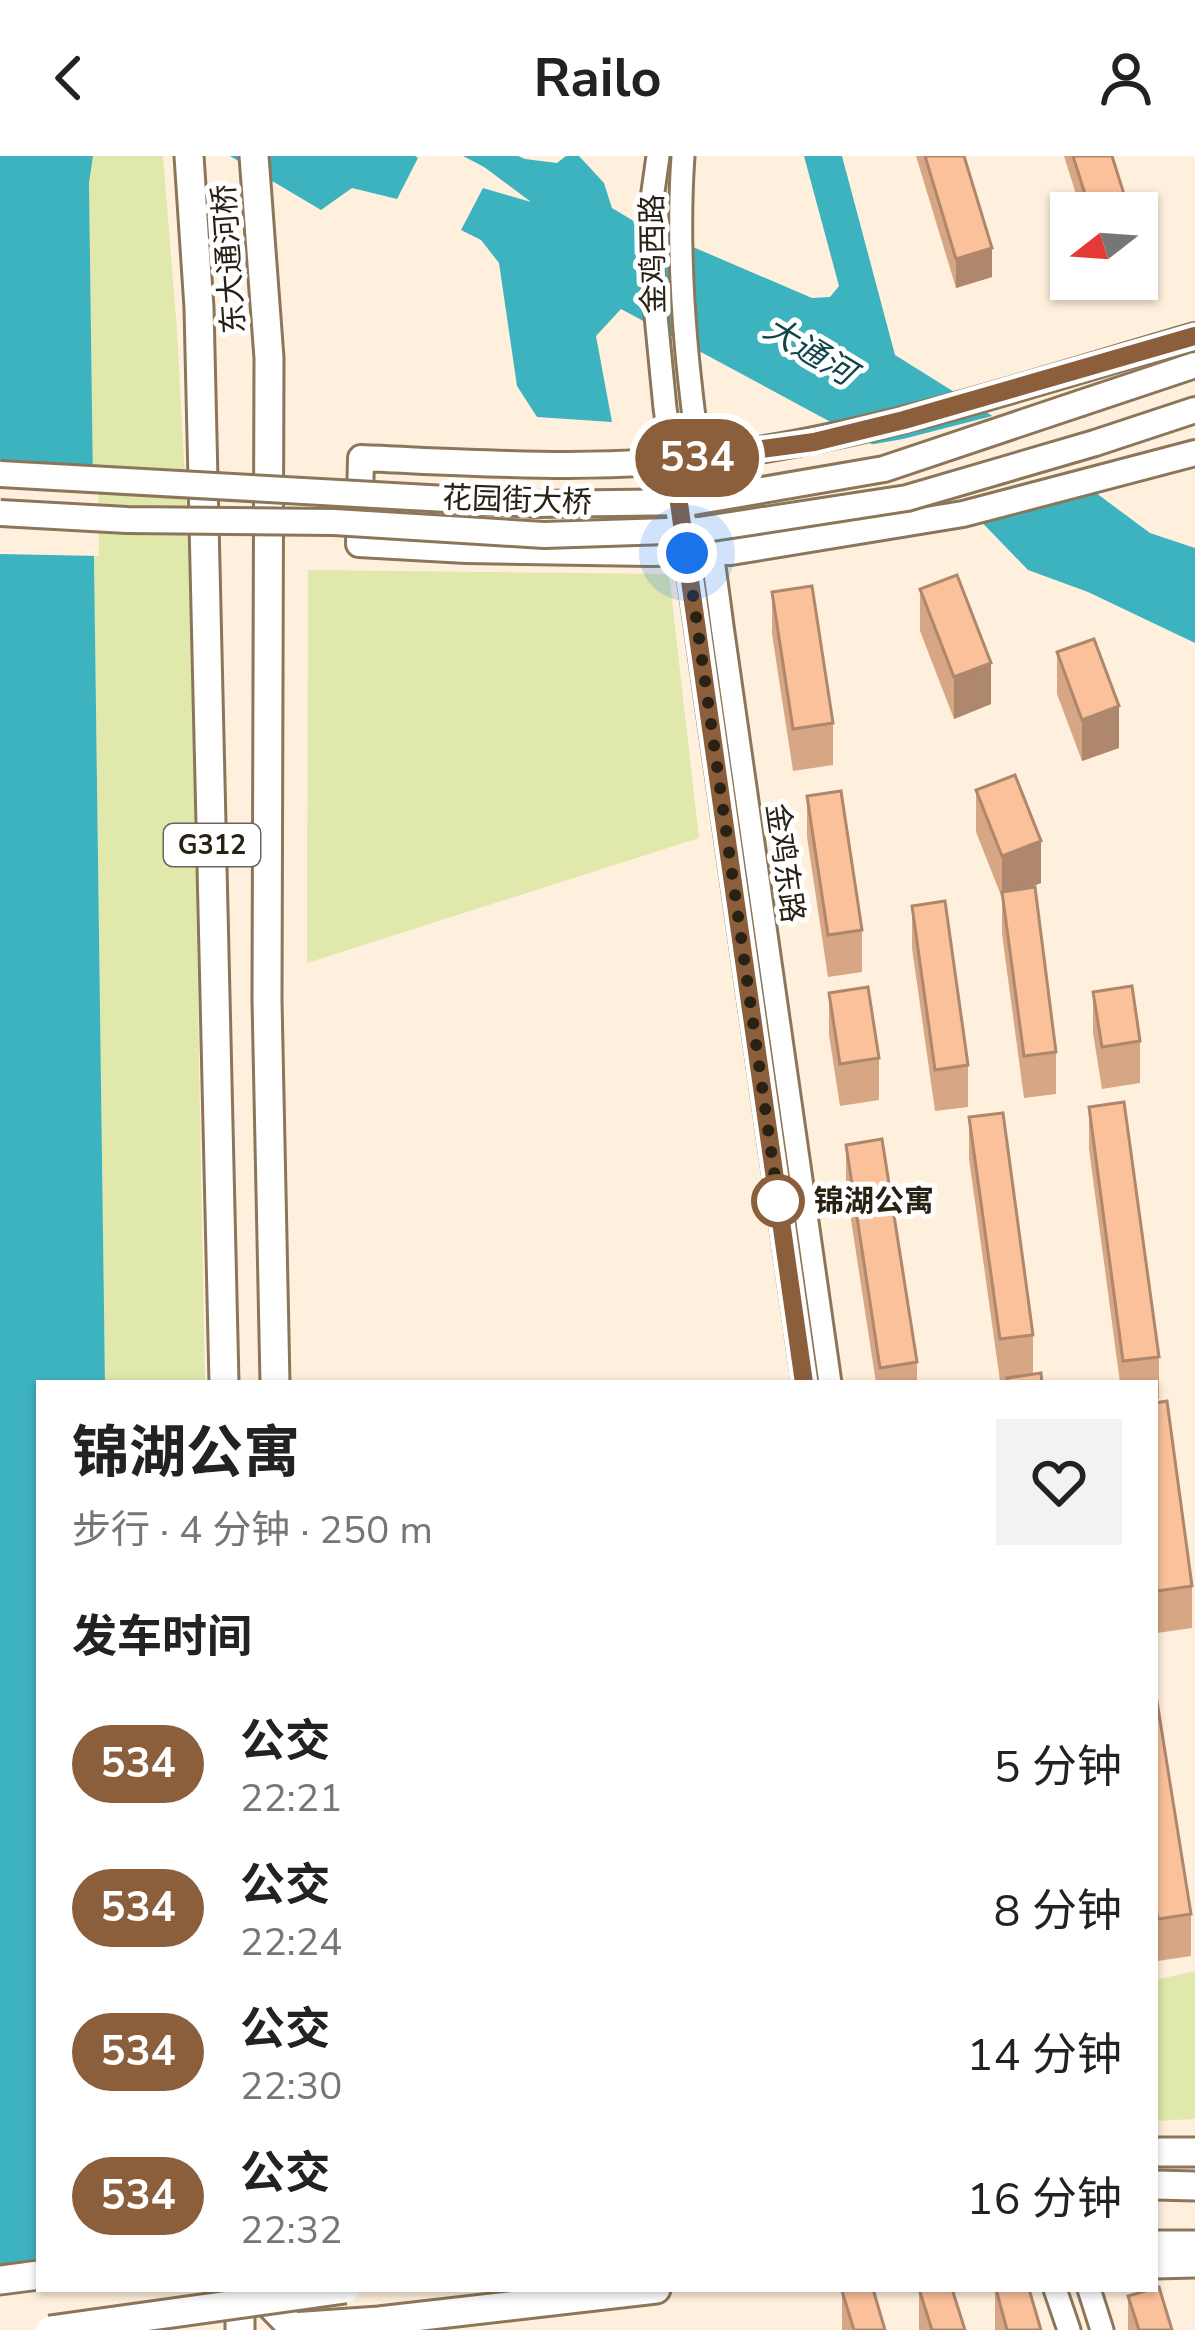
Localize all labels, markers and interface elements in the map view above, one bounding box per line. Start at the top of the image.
text: Railo [533,41,662,115]
icon: back [36,45,102,111]
icon: person [1093,45,1159,111]
street label: 东大通河桥 [204,183,255,335]
north arrow [1050,192,1158,300]
map controls [1050,192,1158,300]
street label: 金鸡西路 [632,194,675,314]
water label: 大通河 [755,307,868,399]
line badge: 534 [628,419,766,497]
text: 534 [659,429,735,486]
street label: 花园街大桥 [441,477,593,524]
your location [657,523,717,583]
street label: 金鸡东路 [756,801,813,925]
road number: G312 [164,824,260,866]
marker: 锦湖公寓 [753,1176,803,1226]
place label: 锦湖公寓 [814,1181,934,1222]
text: 锦湖公寓 [72,1414,300,1492]
button: heart [996,1419,1122,1545]
text: 步行 · 4 分钟 · 250 m [72,1504,433,1557]
text: 发车时间 [72,1607,252,1668]
text: 公交 [240,1711,330,1772]
text: 534 [100,1735,176,1792]
text: 5 分钟 [993,1737,1122,1798]
text: 22:21 [240,1772,343,1825]
text: 公交 [240,1855,330,1916]
text: 534 [100,1879,176,1936]
text: 8 分钟 [993,1881,1122,1942]
text: 22:24 [240,1916,343,1969]
text: 公交 [240,1999,330,2060]
text: 534 [100,2023,176,2080]
text: 14 分钟 [966,2025,1122,2086]
text: 22:30 [240,2060,343,2113]
text: 公交 [240,2143,330,2204]
text: 534 [100,2167,176,2224]
text: 16 分钟 [966,2169,1122,2230]
text: 22:32 [240,2204,343,2257]

